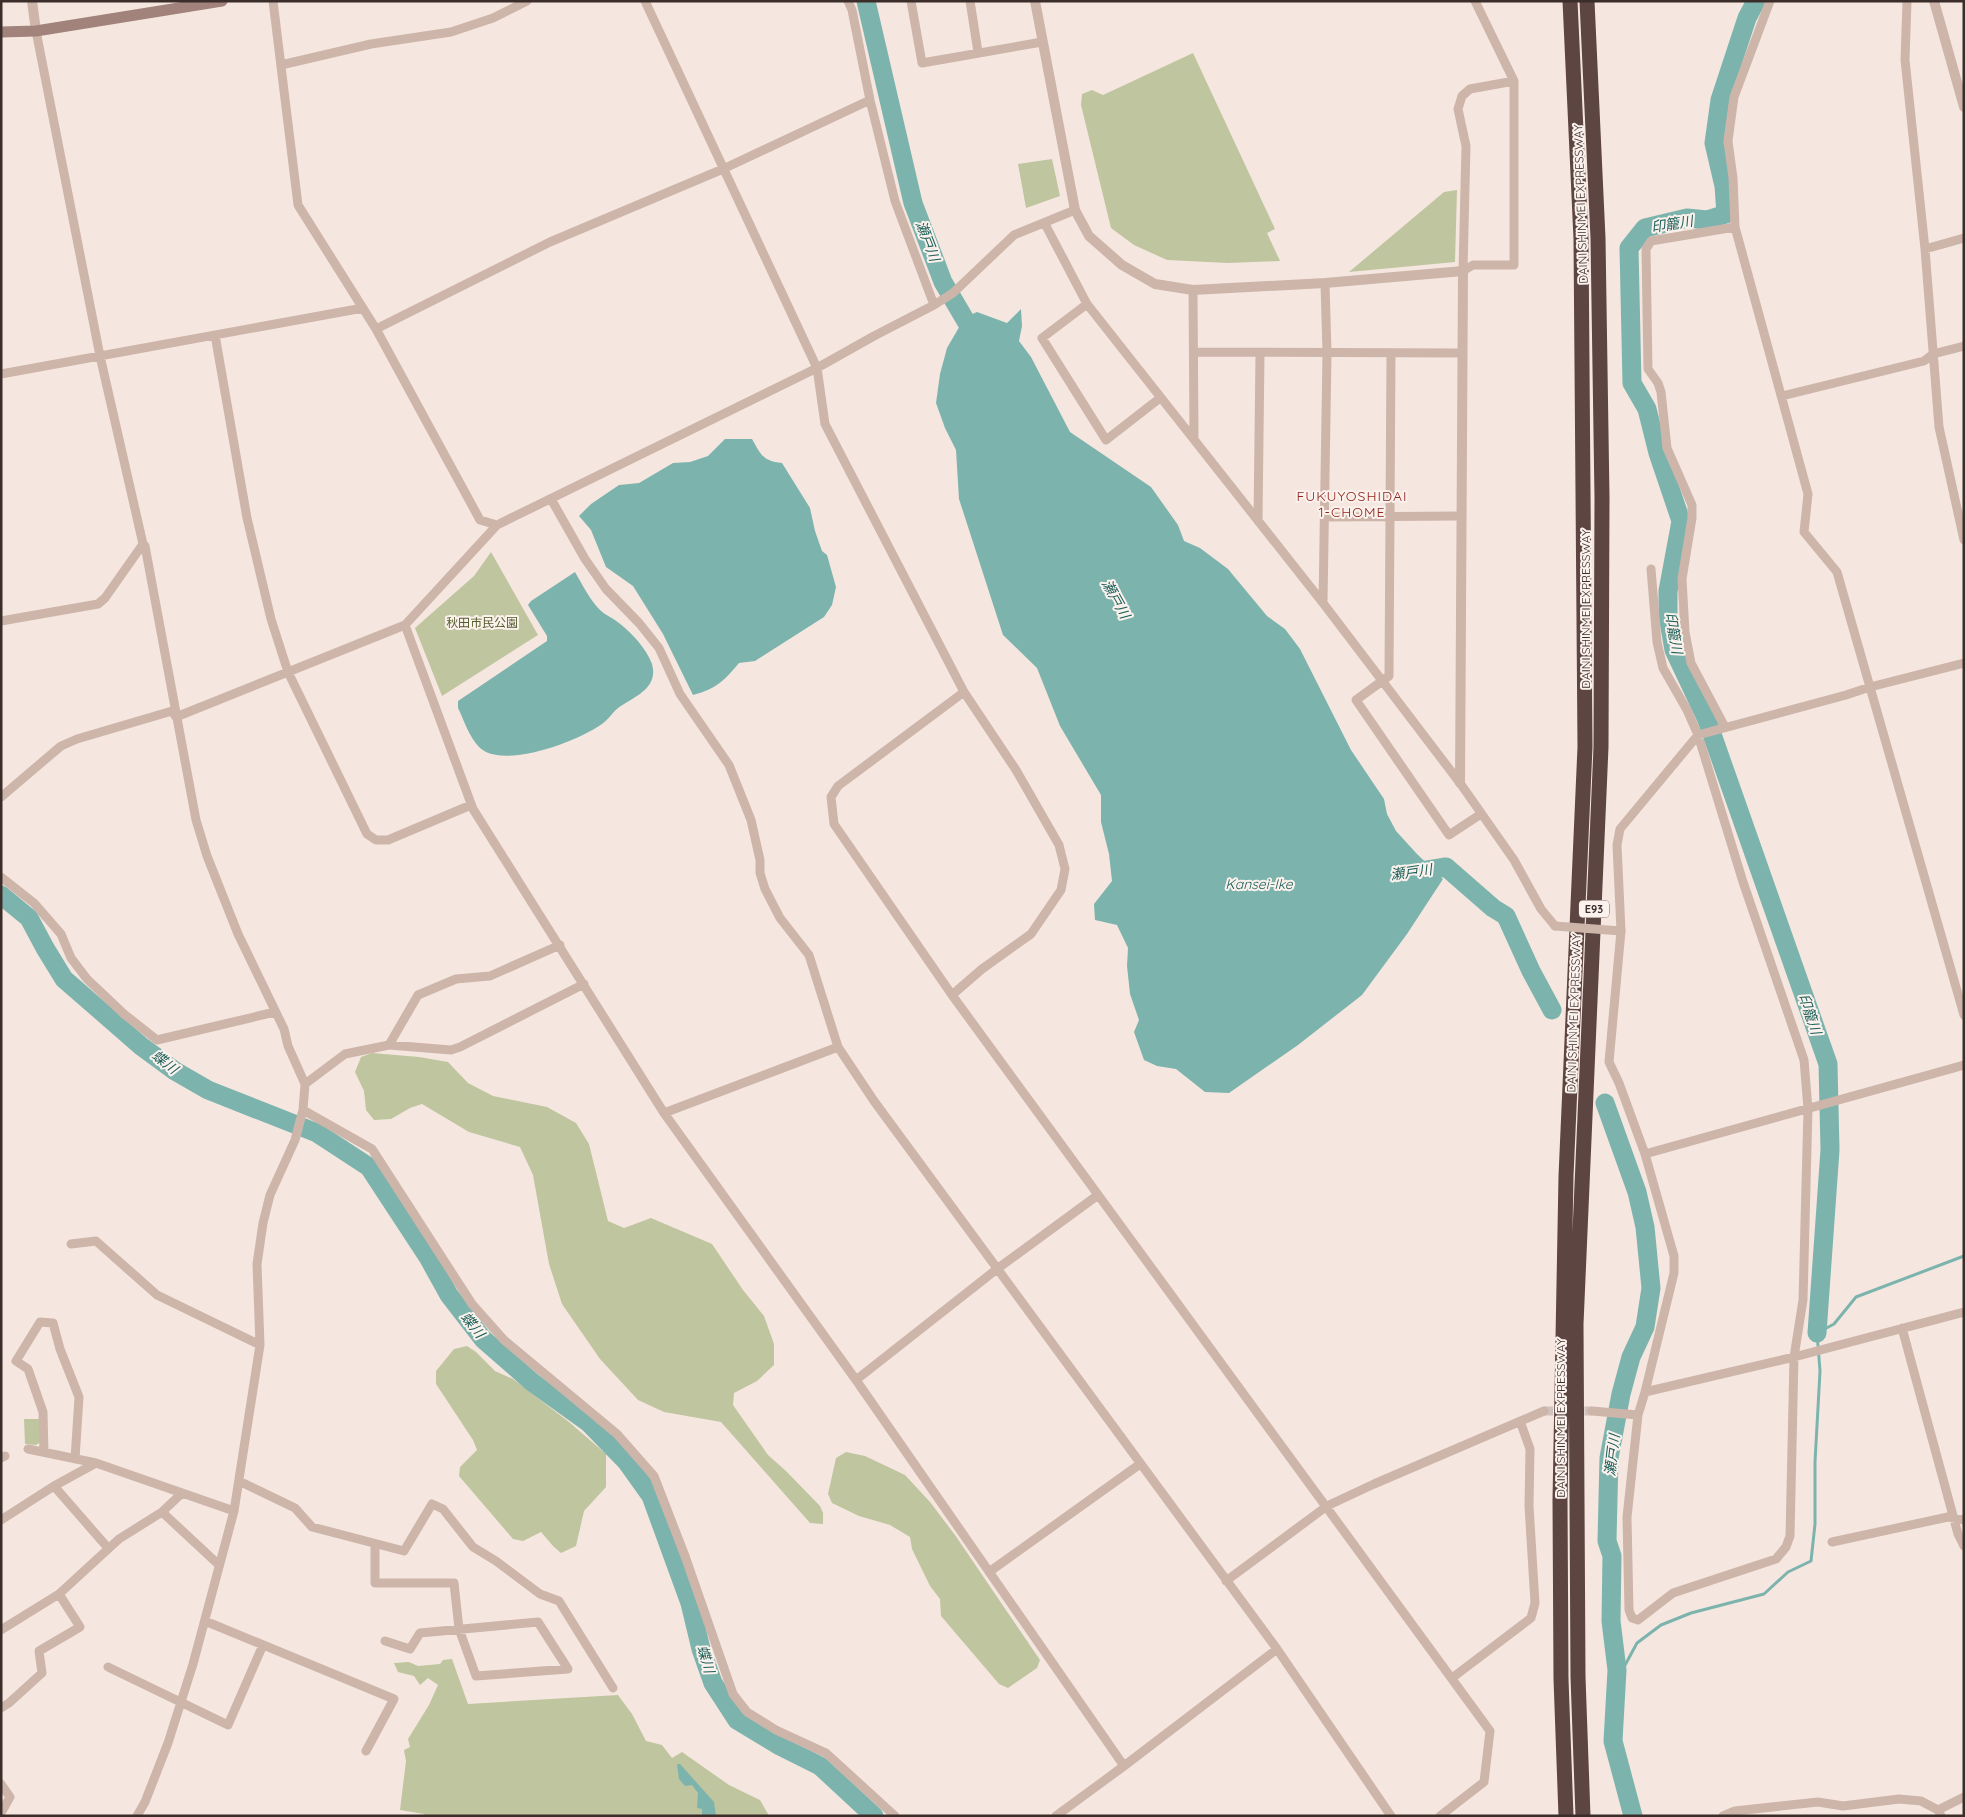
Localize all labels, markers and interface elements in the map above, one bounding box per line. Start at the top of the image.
street label: DAINI SHINMEI EXPRESSWAY [1570,124,1591,284]
water label: 印籠川 [1650,212,1696,236]
water label: 瀬戸川 [912,218,945,266]
district label: FUKUYOSHIDAI 1-CHOME [1296,487,1408,521]
street label: DAINI SHINMEI EXPRESSWAY [1578,529,1593,689]
water label: 瀬戸川 [1098,576,1135,623]
water label: 印籠川 [1661,611,1687,657]
park label: 秋田市民公園 [446,615,518,630]
water label: 瀬戸川 [1389,860,1435,884]
water label: Kansei-Ike [1225,875,1294,893]
road number: E93 [1579,901,1609,918]
street label: DAINI SHINMEI EXPRESSWAY [1563,933,1584,1093]
water label: 印籠川 [1795,991,1826,1039]
water label: 蝶川 [148,1046,183,1079]
water label: 蝶川 [457,1308,490,1343]
street label: DAINI SHINMEI EXPRESSWAY [1553,1338,1568,1498]
water label: 瀬戸川 [1601,1431,1624,1477]
water label: 蝶川 [693,1643,719,1677]

